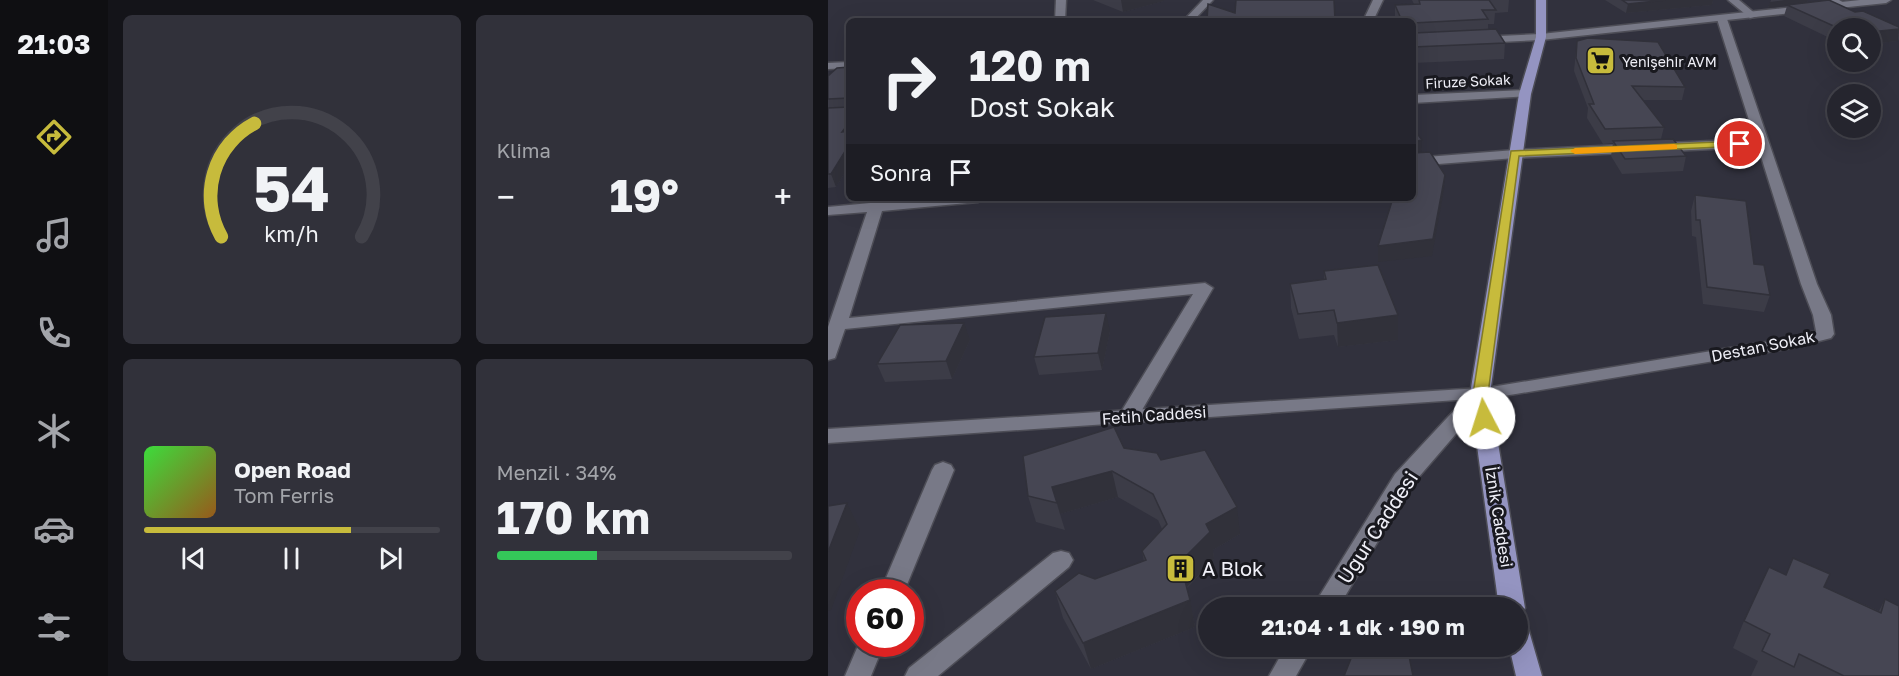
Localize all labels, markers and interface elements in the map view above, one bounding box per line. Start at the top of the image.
map controls [1827,18,1881,138]
button: search [1827,18,1881,72]
text: 21:03 [17,28,91,60]
text: 120 m [969,40,1091,90]
icon: right [870,42,948,120]
supermarket icon: Yenişehir AVM [1585,45,1617,77]
place label: Yenişehir AVM [1622,53,1717,70]
street label: Firuze Sokak [1425,70,1511,92]
button: layers [1827,84,1881,138]
text: Dost Sokak [969,91,1115,123]
icon: directions [33,116,75,158]
pin [1714,118,1765,169]
icon: arrive [1723,127,1756,160]
text: Klima [497,138,551,162]
text: 54 [253,150,330,225]
icon: arrive [944,156,977,189]
text: Sonra [870,159,932,186]
text: 19° [610,168,679,222]
text: − [497,177,515,216]
text: + [774,177,792,216]
icon: music [33,214,75,256]
text: km/h [264,221,319,247]
icon: phone [33,312,75,354]
street label: Destan Sokak [1710,326,1816,366]
position arrow [1452,386,1516,450]
street label: Fetih Caddesi [1101,401,1207,429]
icon: climate [33,410,75,452]
text: Open Road [234,456,351,483]
text: Menzil · 34% [497,460,616,484]
street label: İznik Caddesi [1481,465,1517,569]
street label: Uğur Caddesi [1332,466,1422,588]
text: Tom Ferris [234,483,334,507]
text: 170 km [497,490,650,544]
icon: car [33,508,75,550]
icon: previous [177,542,210,575]
icon: pause [275,542,308,575]
icon: next [374,542,407,575]
building icon: A Blok [1165,552,1197,584]
place label: A Blok [1202,556,1263,580]
speed limit sign: 60 [846,579,924,657]
icon: filters [33,606,75,648]
text: 21:04 · 1 dk · 190 m [1261,613,1465,640]

